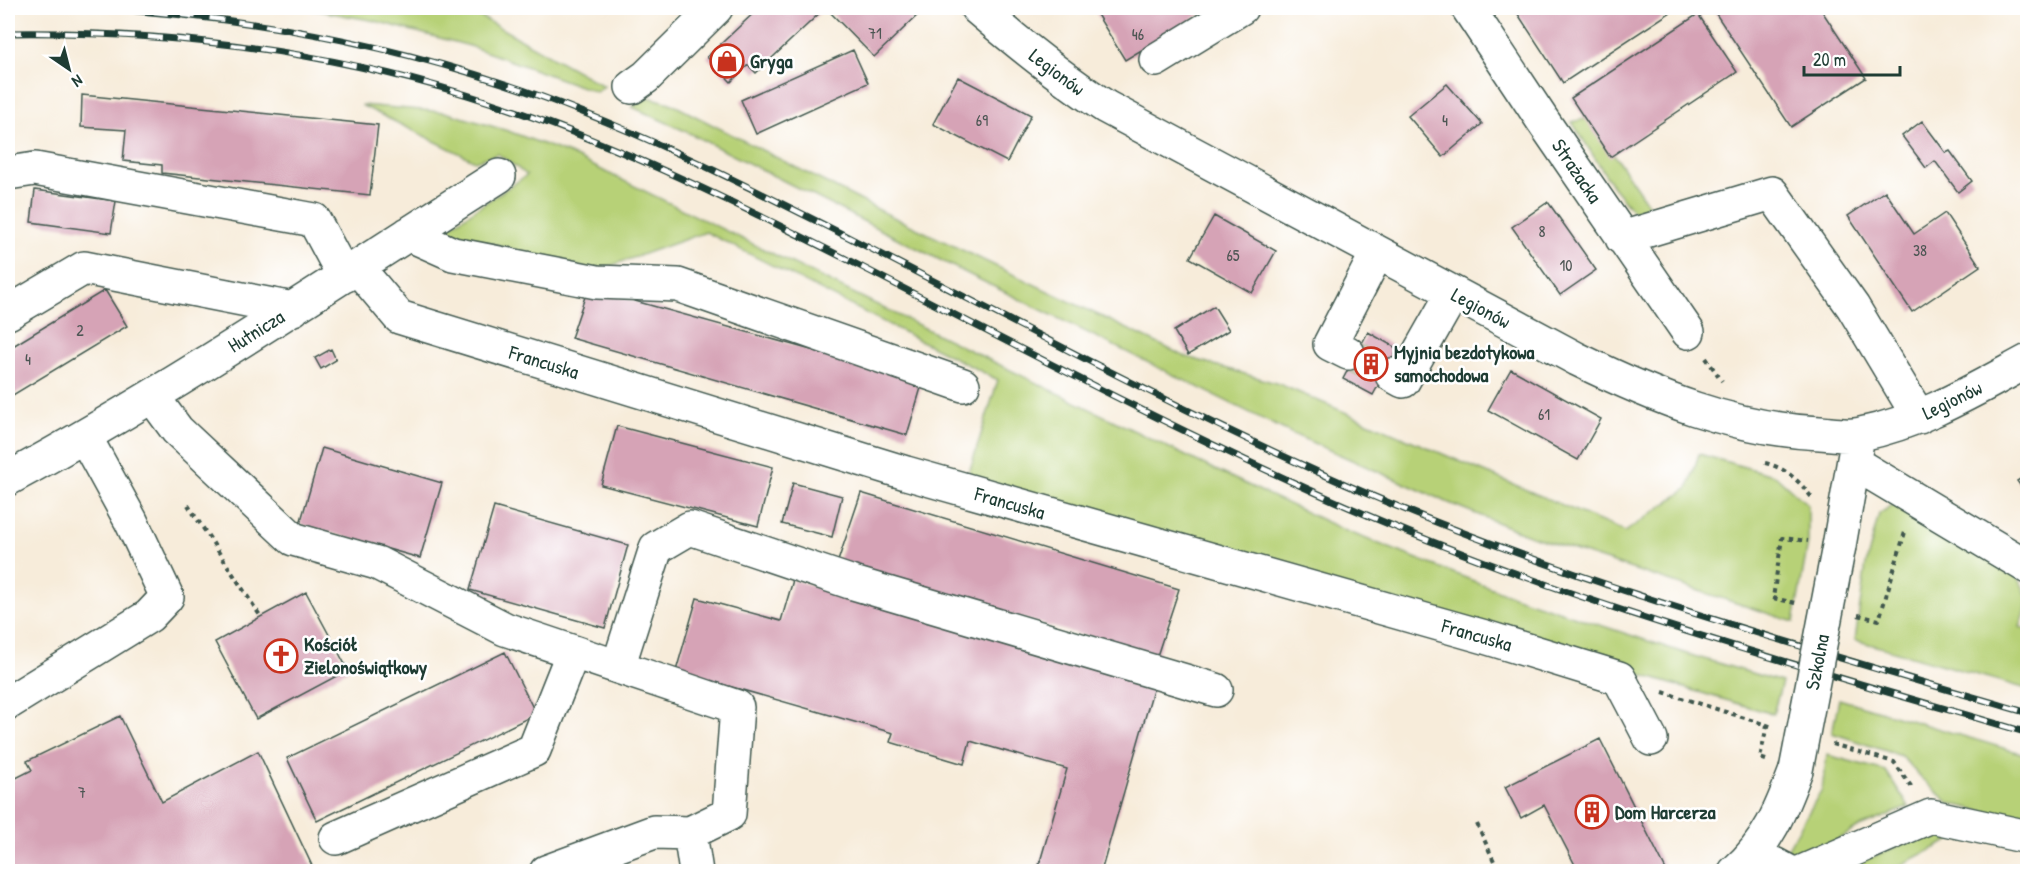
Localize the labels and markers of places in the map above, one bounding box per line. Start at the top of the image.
shop icon: Gryga [709,43,745,79]
place label: Gryga [750,47,793,75]
place label: Myjnia bezdotykowa samochodowa [1394,338,1535,388]
building icon: Myjnia bezdotykowa samochodowa [1353,346,1389,382]
place label: Kościół Zielonoświątkowy [304,630,428,681]
church icon: Kościół Zielonoświątkowy [263,638,299,674]
building icon: Dom Harcerza [1574,794,1610,830]
place label: Dom Harcerza [1615,798,1716,825]

